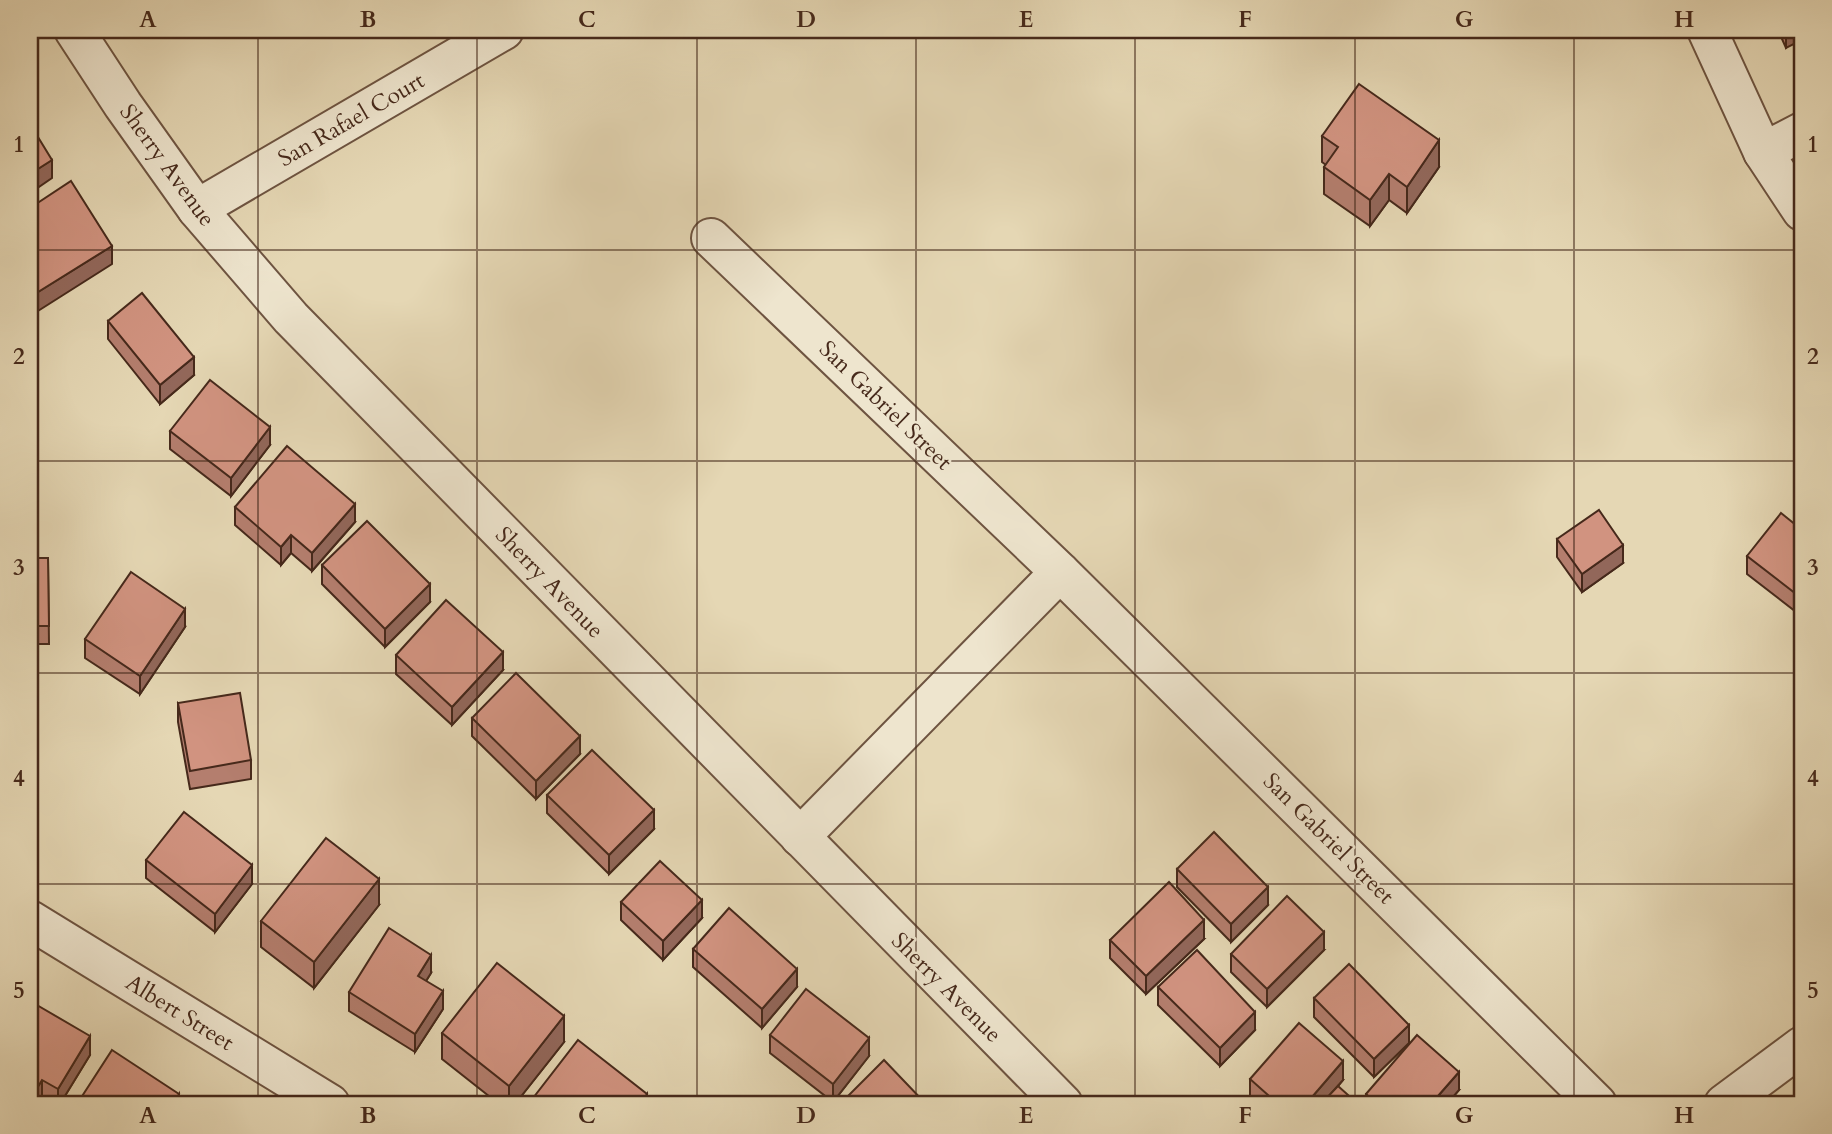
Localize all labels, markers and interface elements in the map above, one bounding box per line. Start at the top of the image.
text: A [139,4,157,35]
text: B [360,4,376,35]
text: C [578,4,596,35]
text: D [796,4,816,35]
text: E [1019,4,1033,35]
text: F [1238,4,1252,35]
text: G [1455,4,1474,35]
text: H [1674,4,1694,35]
street label: San Rafael Court [272,65,430,174]
street label: Sherry Avenue [113,98,223,233]
text: 1 [13,129,25,160]
text: 1 [1807,129,1819,160]
street label: San Gabriel Street [812,334,959,477]
text: 2 [13,341,25,372]
text: 2 [1807,341,1819,372]
street label: Sherry Avenue [488,520,611,645]
text: 3 [13,552,25,583]
text: 3 [1807,552,1819,583]
text: 4 [13,763,25,794]
text: 4 [1807,763,1819,794]
street label: San Gabriel Street [1256,766,1401,911]
street label: Sherry Avenue [885,925,1009,1049]
street label: Albert Street [120,967,240,1058]
text: 5 [13,975,25,1006]
text: 5 [1807,975,1819,1006]
text: A [139,1100,157,1131]
text: B [360,1100,376,1131]
text: C [578,1100,596,1131]
text: D [796,1100,816,1131]
text: E [1019,1100,1033,1131]
text: F [1238,1100,1252,1131]
text: G [1455,1100,1474,1131]
text: H [1674,1100,1694,1131]

